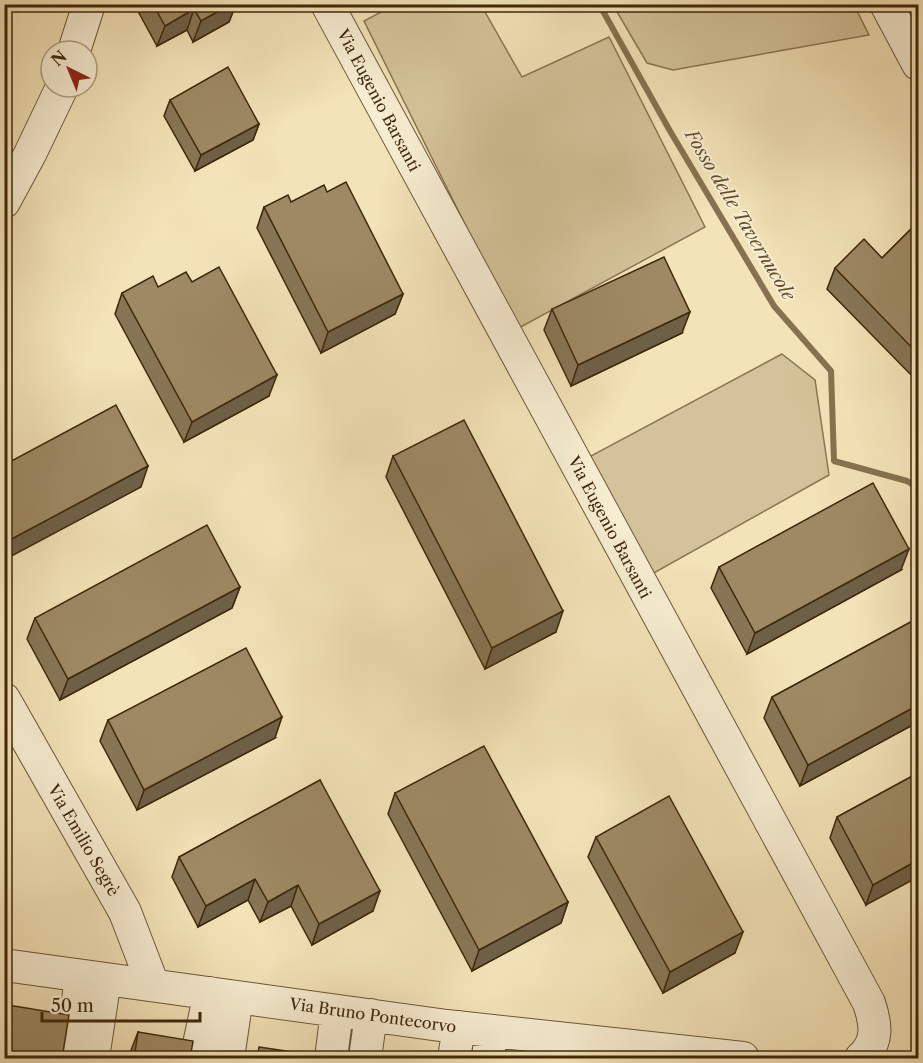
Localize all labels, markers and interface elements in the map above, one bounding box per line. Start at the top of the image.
street label: Via Eugenio Barsanti [333,24,425,175]
north arrow [39,39,99,99]
text: N [47,46,71,70]
water label: Fosso delle Tavernucole [679,124,801,306]
street label: Via Eugenio Barsanti [564,451,656,602]
street label: Via Emilio Segrè [43,780,124,900]
scale bar [42,985,200,1023]
street label: Via Bruno Pontecorvo [287,993,458,1037]
text: 50 m [51,995,94,1017]

